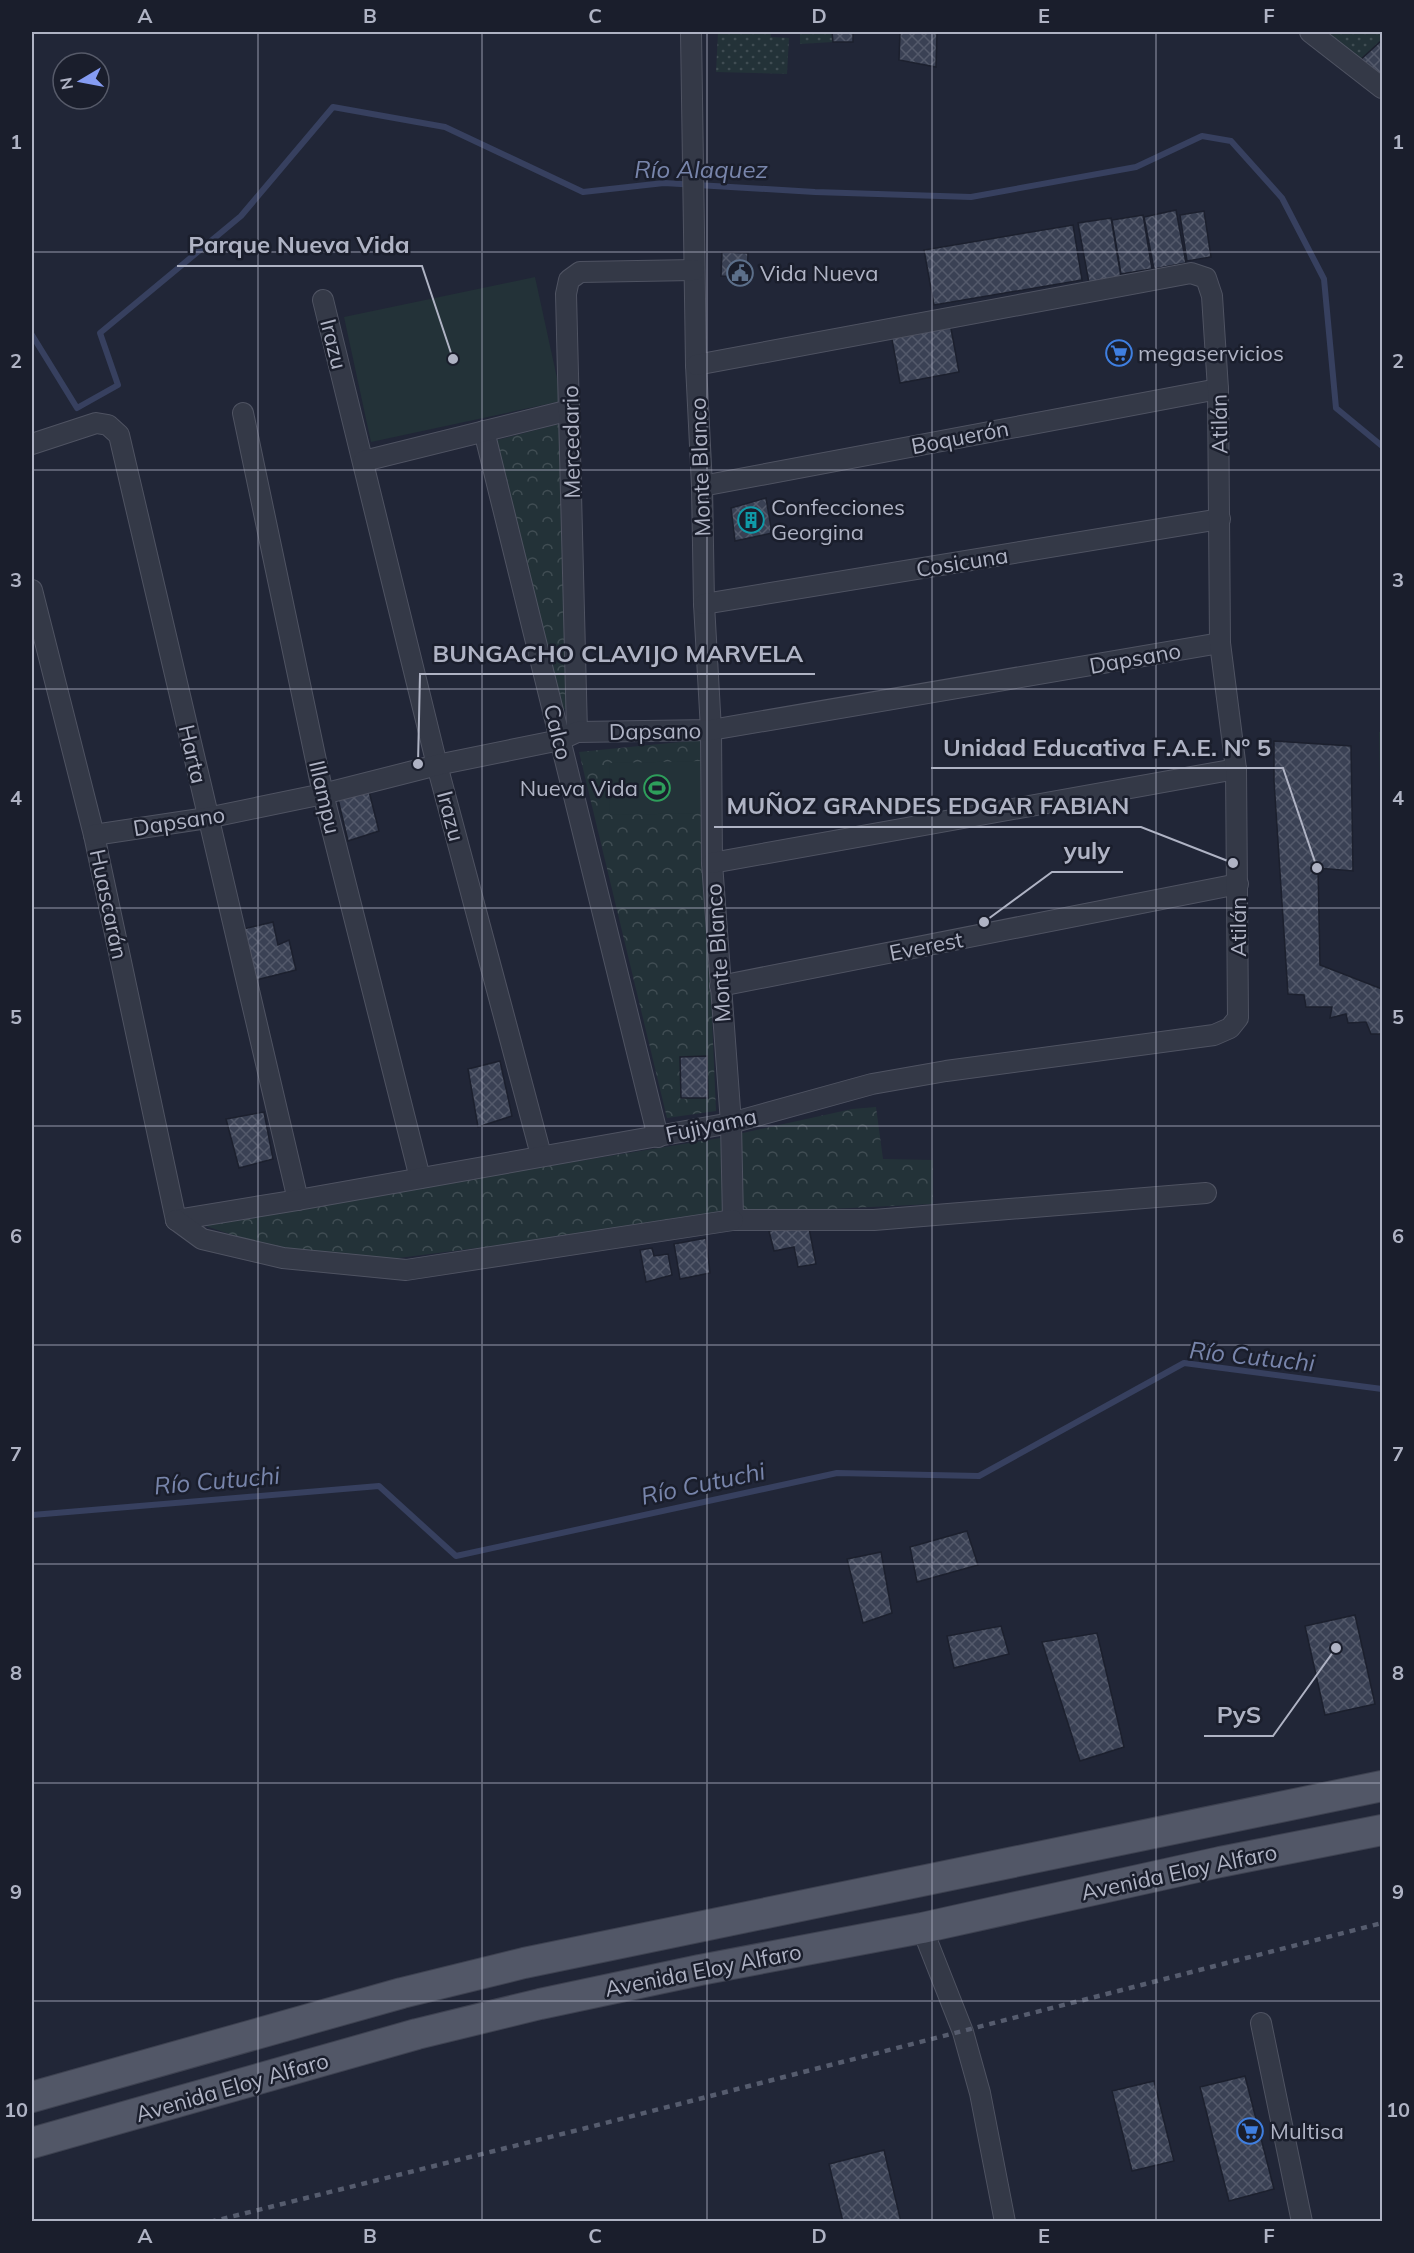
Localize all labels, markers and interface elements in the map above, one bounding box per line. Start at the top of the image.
text: A [138,3,153,28]
text: B [363,3,377,28]
text: C [588,3,602,28]
text: D [811,3,827,28]
text: E [1038,3,1050,28]
text: F [1263,3,1275,28]
north arrow [51,51,111,111]
text: N [55,76,77,91]
text: 1 [10,129,22,154]
text: 1 [1392,129,1404,154]
water label: Río Alaquez [634,154,768,184]
callout: Parque Nueva Vida [177,224,422,266]
text: Parque Nueva Vida [188,229,410,259]
public building icon: Vida Nueva [725,258,755,288]
place label: Vida Nueva [760,259,878,287]
street label: Irazu [314,316,354,372]
supermarket icon: megaservicios [1104,338,1134,368]
place label: megaservicios [1138,339,1284,367]
text: 2 [10,348,22,373]
text: 2 [1392,348,1404,373]
street label: Mercedario [556,385,586,499]
street label: Atilán [1204,394,1234,454]
street label: Monte Blanco [684,397,716,537]
street label: Boquerón [909,414,1011,460]
place label: Confecciones Georgina [771,493,905,546]
building icon: Confecciones Georgina [736,505,766,535]
street label: Cosicuna [914,541,1010,583]
text: 3 [10,567,22,592]
text: 3 [1392,567,1404,592]
callout: BUNGACHO CLAVIJO MARVELA [420,632,815,674]
street label: Dapsano [1087,636,1183,680]
text: BUNGACHO CLAVIJO MARVELA [433,638,803,668]
street label: Calco [538,701,578,763]
street label: Dapsano [609,716,701,746]
street label: Harta [173,722,213,786]
callout: Unidad Educativa F.A.E. Nº 5 [931,726,1283,768]
text: Unidad Educativa F.A.E. Nº 5 [943,732,1271,762]
street label: Illampu [303,758,347,836]
sports icon: Nueva Vida [642,773,672,803]
place label: Nueva Vida [520,774,638,802]
text: 4 [10,785,22,810]
callout: MUÑOZ GRANDES EDGAR FABIAN [714,785,1141,827]
text: 4 [1392,785,1404,810]
street label: Irazu [431,788,471,844]
text: MUÑOZ GRANDES EDGAR FABIAN [727,790,1129,820]
street label: Dapsano [131,800,227,842]
callout: yuly [1052,830,1123,872]
text: yuly [1063,835,1111,865]
street label: Huascarán [84,846,134,962]
street label: Monte Blanco [699,883,737,1023]
street label: Atilán [1224,897,1252,957]
street label: Everest [887,925,966,967]
text: 5 [10,1004,22,1029]
text: 5 [1392,1004,1404,1029]
street label: Fujiyama [663,1102,759,1148]
text: 6 [10,1223,22,1248]
text: 6 [1392,1223,1404,1248]
water label: Río Cutuchi [1188,1334,1317,1378]
text: 7 [10,1441,22,1466]
text: 7 [1392,1441,1404,1466]
water label: Río Cutuchi [638,1455,768,1511]
water label: Río Cutuchi [153,1460,281,1500]
text: 8 [10,1660,22,1685]
text: 8 [1392,1660,1404,1685]
callout: PyS [1204,1694,1273,1736]
text: PyS [1217,1699,1261,1729]
street label: Avenida Eloy Alfaro [1078,1838,1280,1906]
text: 9 [10,1879,22,1904]
text: 9 [1392,1879,1404,1904]
street label: Avenida Eloy Alfaro [602,1937,804,2003]
street label: Avenida Eloy Alfaro [132,2046,332,2128]
text: 10 [4,2097,28,2122]
text: 10 [1386,2097,1410,2122]
supermarket icon: Multisa [1235,2116,1265,2146]
place label: Multisa [1270,2117,1344,2145]
text: A [138,2223,153,2248]
text: B [363,2223,377,2248]
text: C [588,2223,602,2248]
text: D [811,2223,827,2248]
text: E [1038,2223,1050,2248]
text: F [1263,2223,1275,2248]

